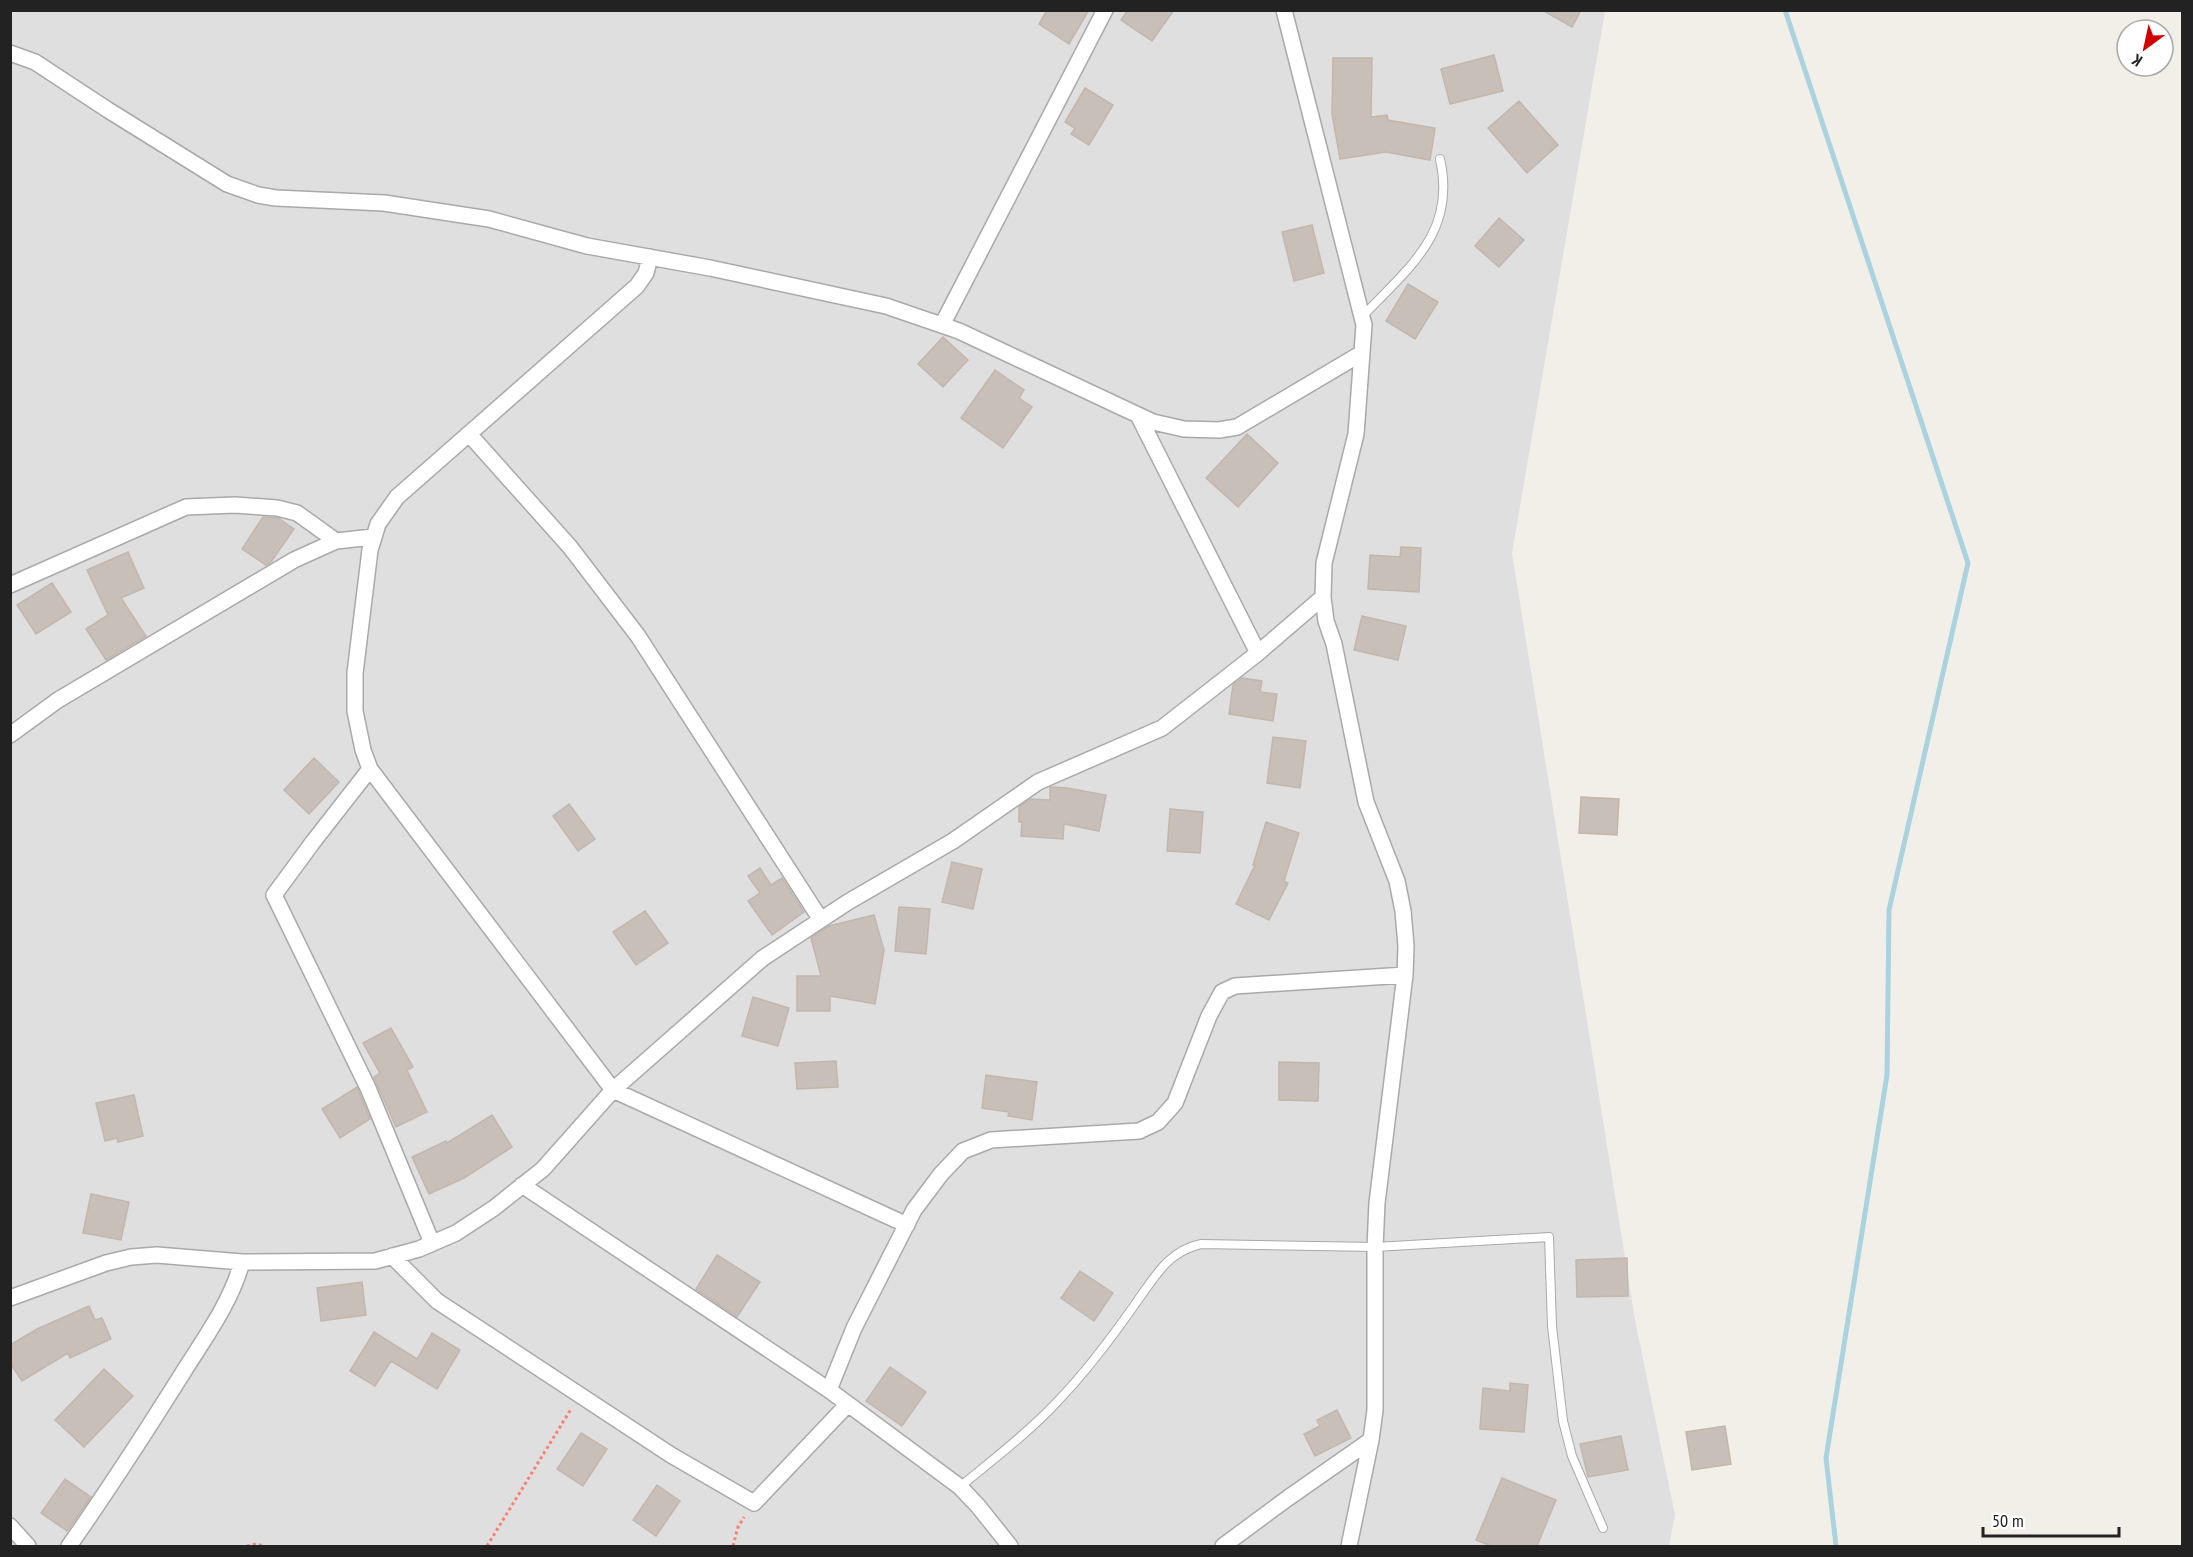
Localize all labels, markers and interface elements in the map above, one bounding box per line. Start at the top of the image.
north arrow [2115,18,2175,78]
text: K [2127,50,2146,71]
scale bar [1983,1500,2120,1538]
text: 50 m [1992,1509,2024,1532]

